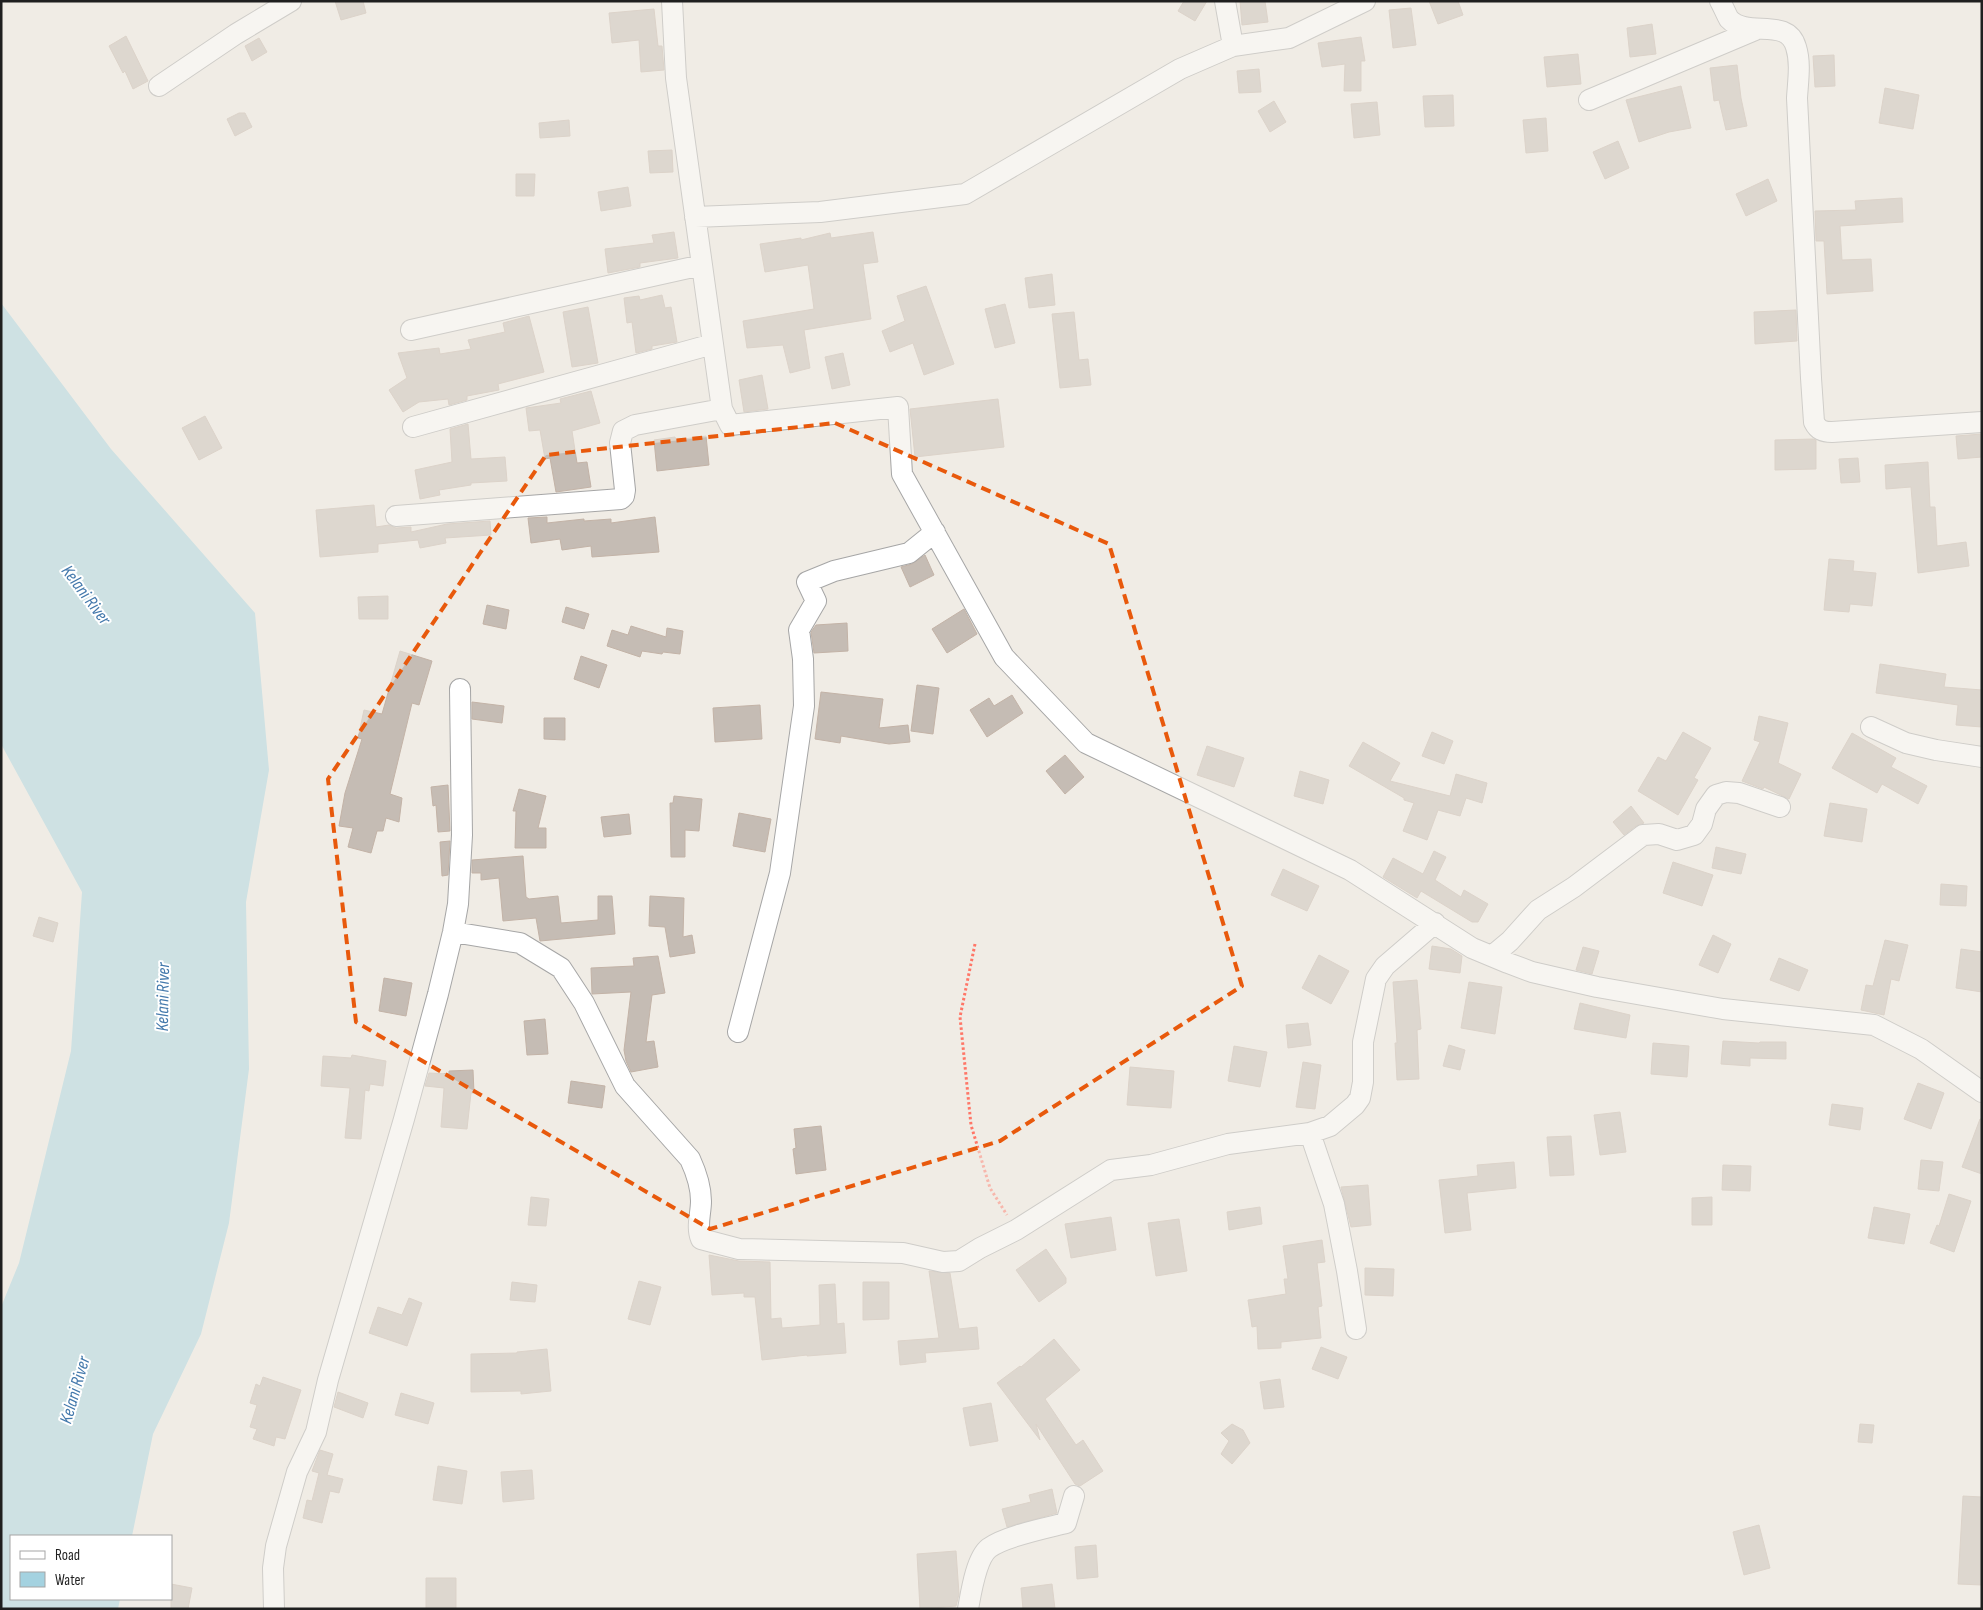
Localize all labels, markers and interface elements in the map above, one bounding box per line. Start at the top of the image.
water label: Kelani River [57,561,116,630]
water label: Kelani River [152,961,174,1032]
water label: Kelani River [55,1353,95,1426]
legend [10,1535,172,1600]
text: Road [55,1546,80,1565]
text: Water [55,1571,86,1590]

